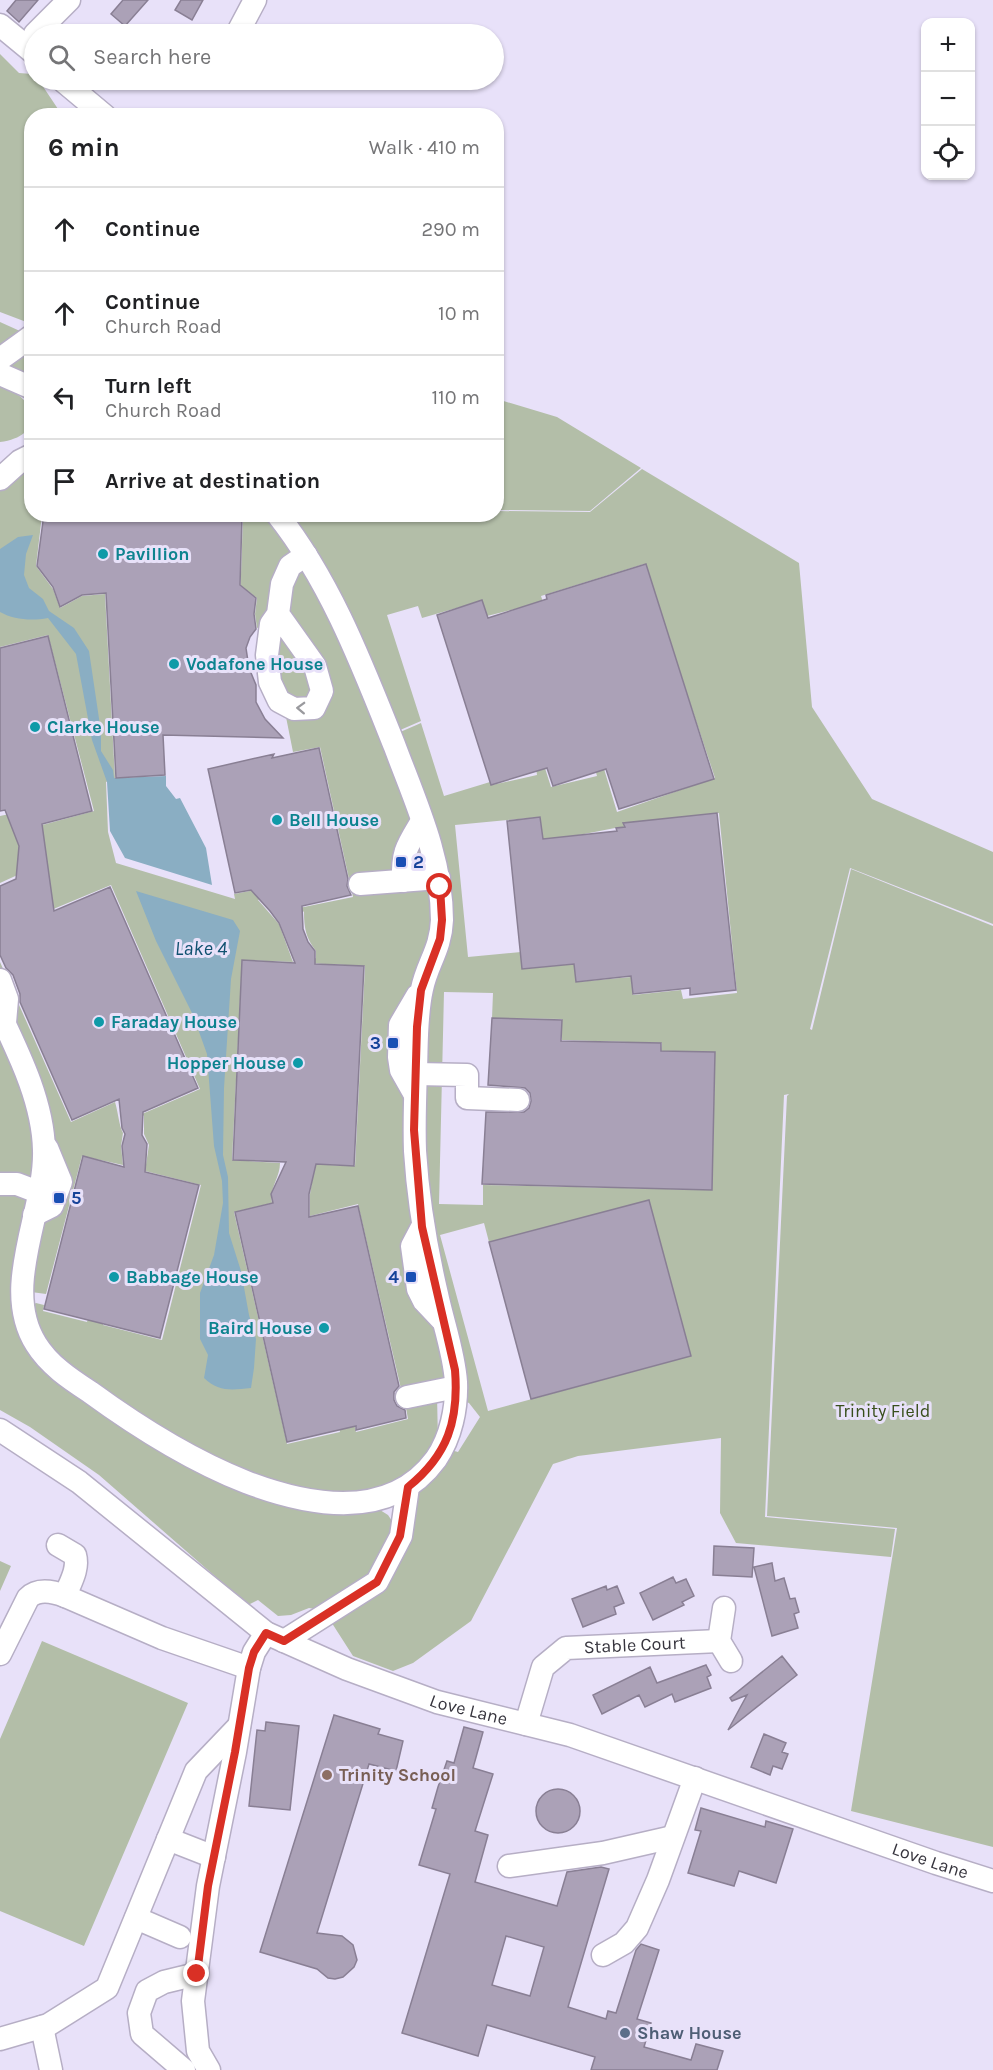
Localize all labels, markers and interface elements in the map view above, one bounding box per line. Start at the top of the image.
map controls [921,18,975,180]
button: + [921,18,975,72]
search box [24,24,504,90]
icon: search [45,41,78,74]
text: Search here [93,44,211,70]
button: − [921,72,975,126]
button: locate [921,126,975,180]
text: 6 min [48,132,120,163]
text: Walk · 410 m [369,136,480,159]
icon: ahead [48,213,81,246]
text: Continue [105,216,200,242]
text: 290 m [421,218,480,241]
text: Continue [105,289,200,315]
icon: ahead [48,297,81,330]
text: 10 m [438,302,480,325]
text: Church Road [105,315,222,338]
text: Turn left [105,373,192,399]
icon: left [48,381,81,414]
text: 110 m [431,386,480,409]
text: Church Road [105,399,222,422]
icon: arrive [48,465,81,498]
text: Arrive at destination [105,468,320,494]
place label: Pavillion [115,543,190,565]
marker: Pavillion [96,547,110,561]
place label: Vodafone House [186,653,323,675]
marker: Vodafone House [167,657,181,671]
one-way arrow [296,702,305,714]
place label: Clarke House [47,716,159,738]
marker: Clarke House [28,720,42,734]
place label: Bell House [289,809,379,831]
marker: Bell House [270,813,284,827]
place label: 2 [413,851,424,873]
marker: 2 [394,855,408,869]
route start [426,873,452,899]
water label: Lake 4 [175,937,228,960]
place label: Faraday House [111,1011,237,1033]
marker: Faraday House [92,1015,106,1029]
place label: 3 [370,1032,381,1054]
marker: 3 [386,1036,400,1050]
place label: Hopper House [167,1052,286,1074]
marker: Hopper House [291,1056,305,1070]
place label: 5 [71,1187,81,1209]
marker: 5 [52,1191,66,1205]
place label: Babbage House [126,1266,259,1288]
place label: 4 [388,1266,399,1288]
marker: Babbage House [107,1270,121,1284]
marker: 4 [404,1270,418,1284]
place label: Baird House [208,1317,312,1339]
marker: Baird House [317,1321,331,1335]
park label: Trinity Field [836,1400,930,1422]
street label: Stable Court [583,1632,686,1658]
street label: Love Lane [427,1689,510,1730]
place label: Trinity School [339,1764,456,1786]
marker: Trinity School [320,1768,334,1782]
street label: Love Lane [889,1837,971,1884]
route end [183,1960,209,1986]
place label: Shaw House [637,2022,742,2044]
marker: Shaw House [618,2026,632,2040]

